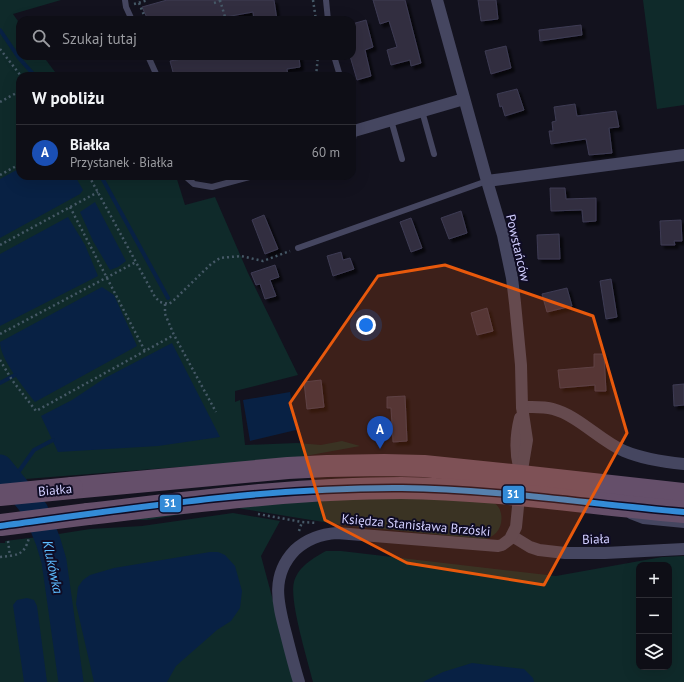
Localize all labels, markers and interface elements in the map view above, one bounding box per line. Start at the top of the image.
search box [16,16,356,60]
icon: search [30,27,52,49]
text: Szukaj tutaj [62,29,137,48]
text: W pobliżu [32,87,104,109]
text: Białka [70,135,110,154]
text: A [41,144,49,161]
text: 60 m [312,144,340,161]
text: Przystanek · Białka [70,154,173,171]
street label: Powstańców [502,213,534,284]
your location [356,315,376,335]
pin: A [367,416,393,449]
street label: Białka [37,480,73,500]
line badge: 31 [502,485,525,504]
text: 31 [507,487,519,501]
line badge: 31 [159,494,182,513]
text: 31 [164,496,176,510]
street label: Księdza Stanisława Brzóski [341,510,491,540]
street label: Biała [582,530,610,548]
water label: Klukówka [39,539,67,596]
map controls [636,562,672,670]
button: + [636,562,672,598]
button: − [636,598,672,634]
button: layers [636,634,672,670]

